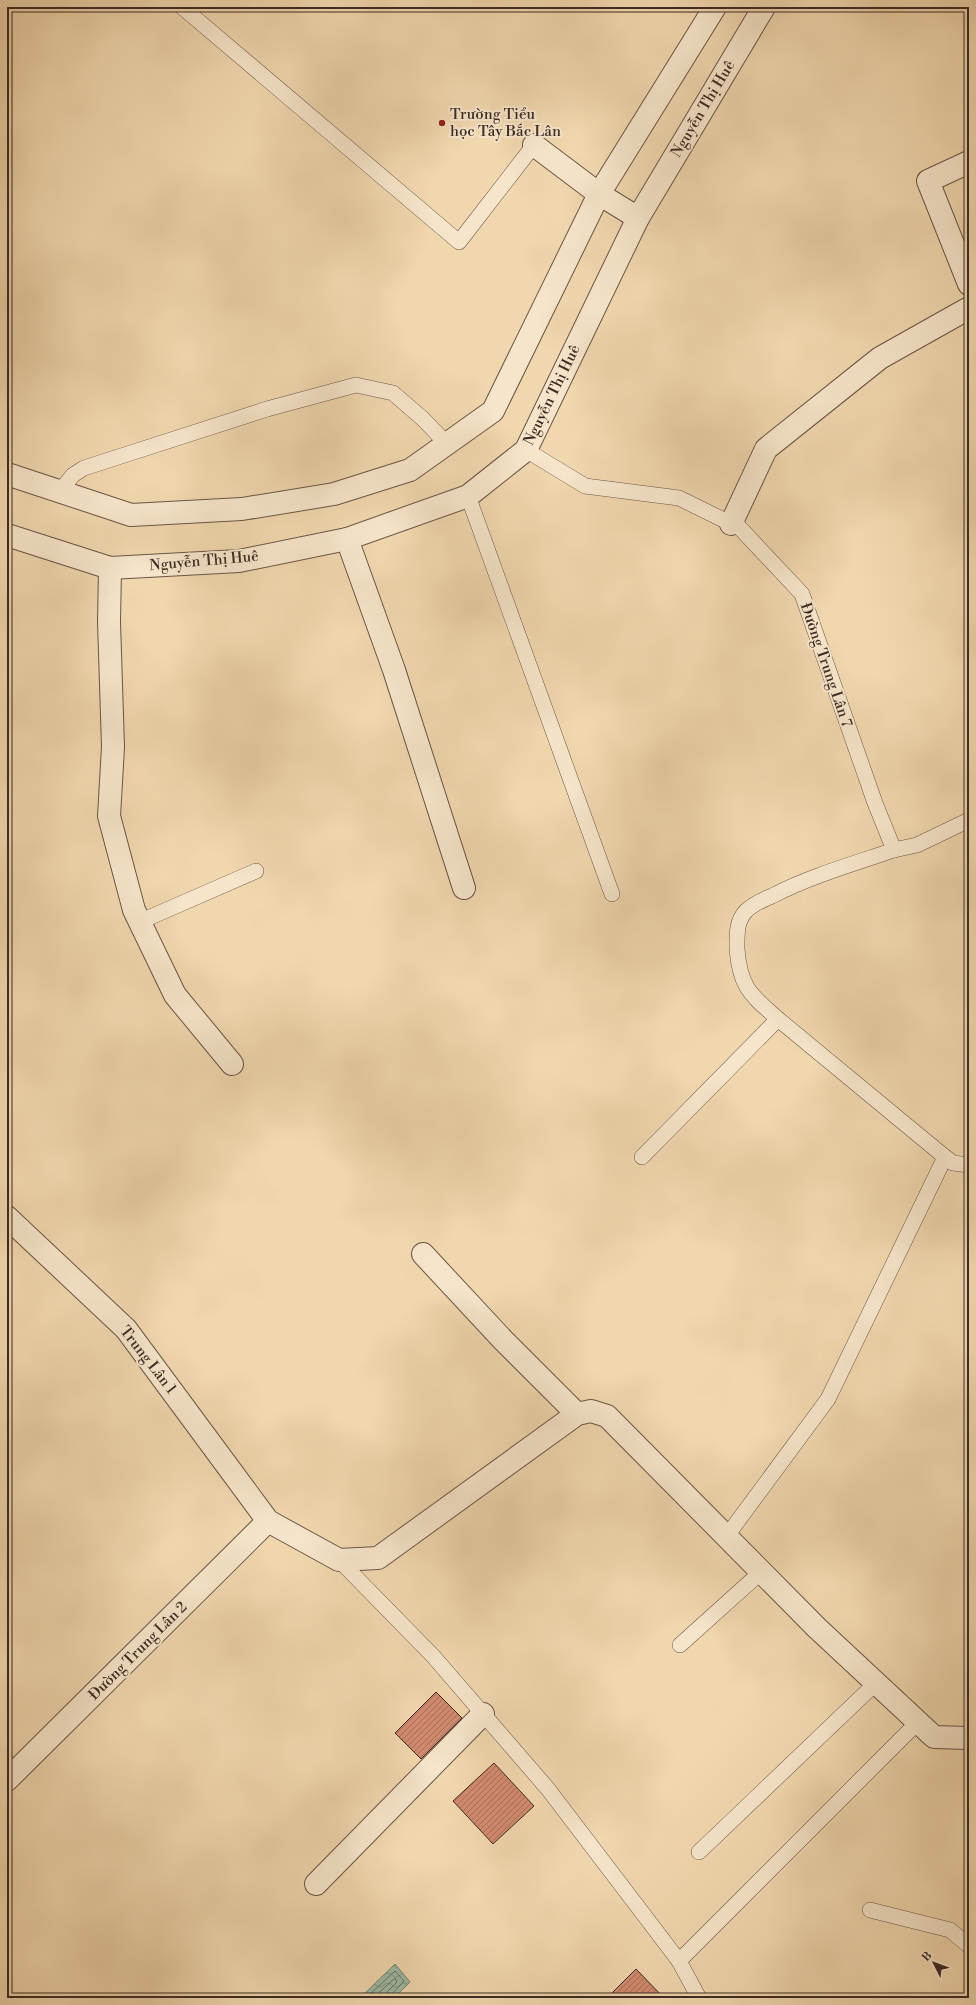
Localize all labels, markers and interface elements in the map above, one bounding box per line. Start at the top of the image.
street label: Nguyễn Thị Huê [667,57,739,161]
place label: Trường Tiểu học Tây Bắc Lân [450,105,561,141]
marker: Trường Tiểu học Tây Bắc Lân [437,118,447,128]
street label: Nguyễn Thị Huê [519,342,585,448]
street label: Nguyễn Thị Huê [149,547,259,575]
street label: Đường Trung Lân 7 [796,600,856,730]
street label: Trung Lân 1 [116,1322,181,1398]
street label: Đường Trung Lân 2 [85,1598,191,1704]
north arrow [914,1943,954,1983]
text: B [919,1949,935,1965]

